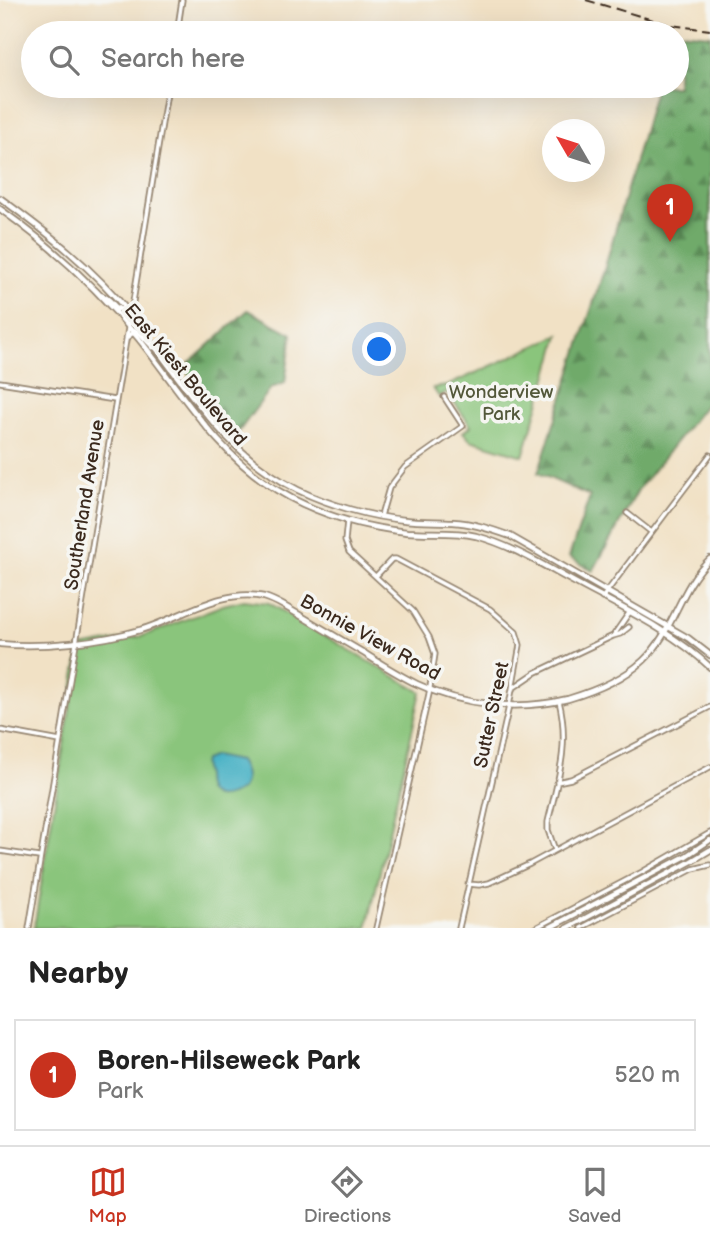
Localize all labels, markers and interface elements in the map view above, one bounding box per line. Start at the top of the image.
search box [21,21,689,98]
icon: search [45,41,83,79]
text: Search here [101,44,245,75]
north arrow [542,119,605,182]
pin: 1 [647,184,693,242]
street label: East Kiest Boulevard [119,299,251,451]
your location [362,332,396,366]
park label: Wonderview Park [449,381,553,426]
street label: Southerland Avenue [60,418,110,592]
street label: Bonnie View Road [296,590,444,686]
street label: Sutter Street [469,660,515,770]
text: Nearby [28,956,128,992]
text: Boren-Hilseweck Park [97,1046,360,1077]
text: 1 [48,1061,58,1089]
text: 520 m [614,1061,680,1089]
text: Park [97,1077,143,1105]
tab: Map [89,1163,127,1228]
tab: Directions [304,1163,391,1228]
tab: Saved [568,1163,621,1228]

